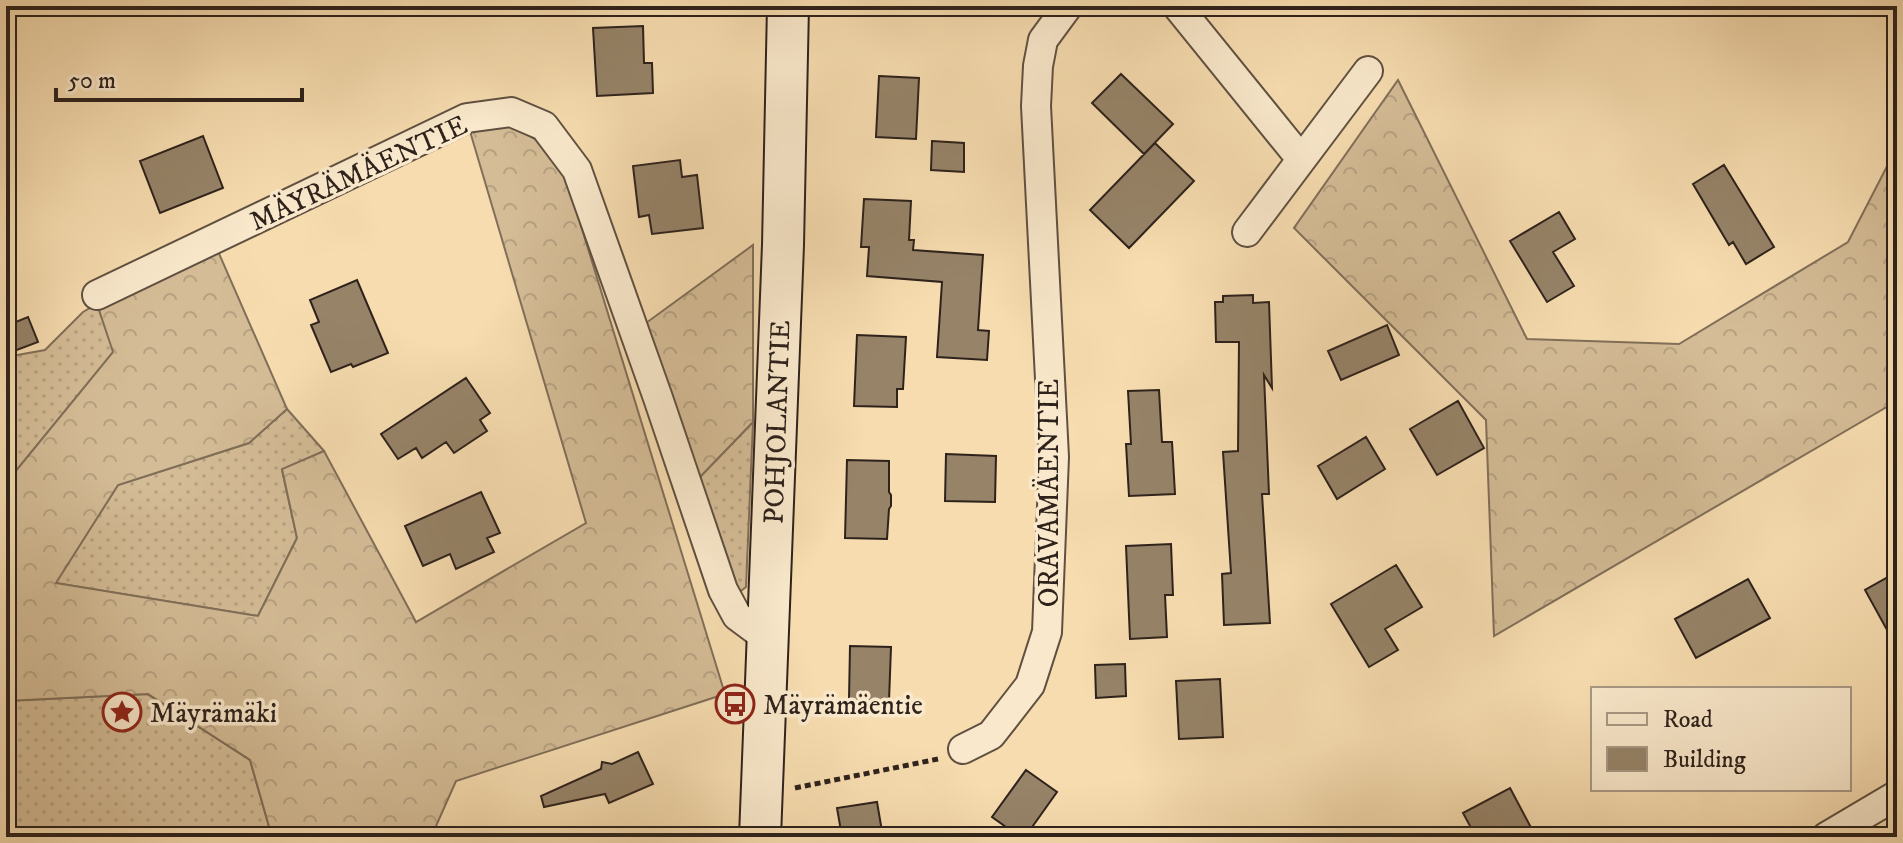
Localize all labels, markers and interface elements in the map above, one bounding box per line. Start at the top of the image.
scale bar [56,52,302,102]
text: 50 m [68,66,116,96]
street label: MÄYRÄMÄENTIE [244,108,473,239]
street label: POHJOLANTIE [756,320,799,524]
street label: ORAVAMÄENTIE [1032,379,1067,607]
bus stop icon: Mäyrämäentie [714,683,756,725]
legend [1591,687,1851,791]
place label: Mäyrämäentie [763,688,923,723]
place icon: Mäyrämäki [101,691,143,733]
place label: Mäyrämäki [150,696,277,731]
text: Road [1663,705,1713,735]
text: Building [1663,745,1746,775]

